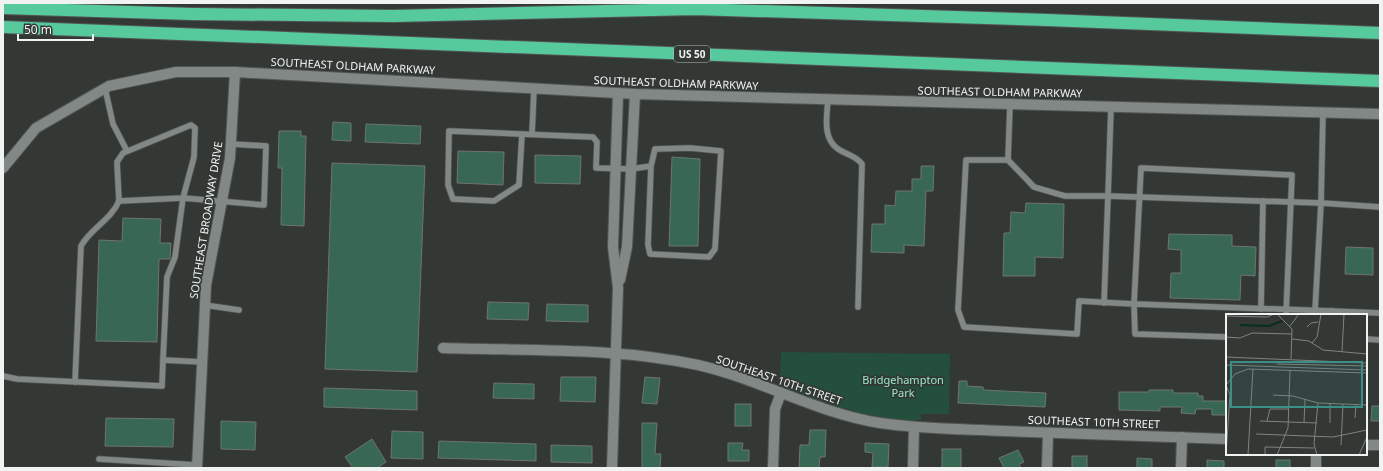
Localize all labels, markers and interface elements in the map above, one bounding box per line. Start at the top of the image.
scale bar [18,16,93,42]
text: 50 m [24,21,52,38]
road number: US 50 [674,46,710,62]
street label: SOUTHEAST OLDHAM PARKWAY [270,54,436,77]
street label: SOUTHEAST OLDHAM PARKWAY [593,72,759,93]
street label: SOUTHEAST OLDHAM PARKWAY [918,83,1083,100]
street label: SOUTHEAST BROADWAY DRIVE [186,140,225,300]
inset map [1226,314,1367,455]
street label: SOUTHEAST 10TH STREET [714,351,844,408]
park label: Bridgehampton Park [862,372,944,400]
street label: SOUTHEAST 10TH STREET [1028,412,1160,431]

